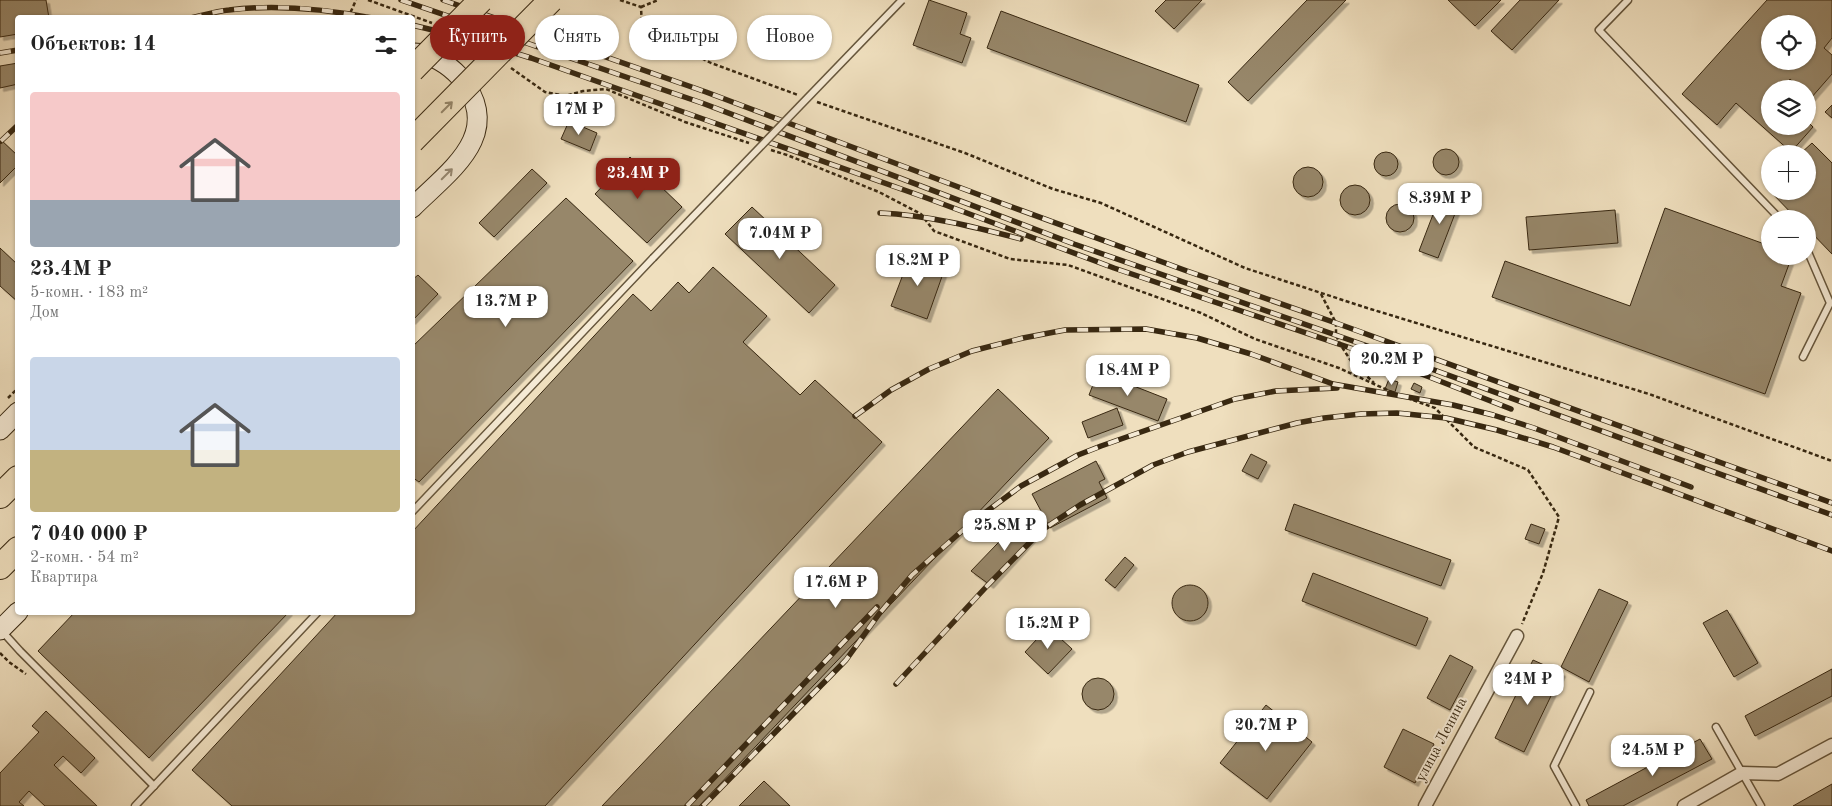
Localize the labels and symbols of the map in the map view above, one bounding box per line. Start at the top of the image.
pin: 17M ₽ [544,94,614,136]
one-way arrow [441,100,453,113]
pin: 23.4M ₽ [592,158,684,200]
one-way arrow [441,167,453,180]
pin: 8.39M ₽ [1394,182,1486,225]
pin: 7.04M ₽ [734,218,826,260]
pin: 18.2M ₽ [872,244,964,287]
pin: 13.7M ₽ [460,286,552,328]
pin: 20.2M ₽ [1346,344,1438,386]
pin: 18.4M ₽ [1082,354,1174,397]
pin: 25.8M ₽ [959,510,1051,552]
pin: 17.6M ₽ [790,566,882,609]
pin: 15.2M ₽ [1002,608,1094,650]
pin: 24M ₽ [1493,664,1563,706]
street label: улица Ленина [1414,695,1471,785]
pin: 20.7M ₽ [1220,710,1312,752]
pin: 24.5M ₽ [1607,734,1699,777]

